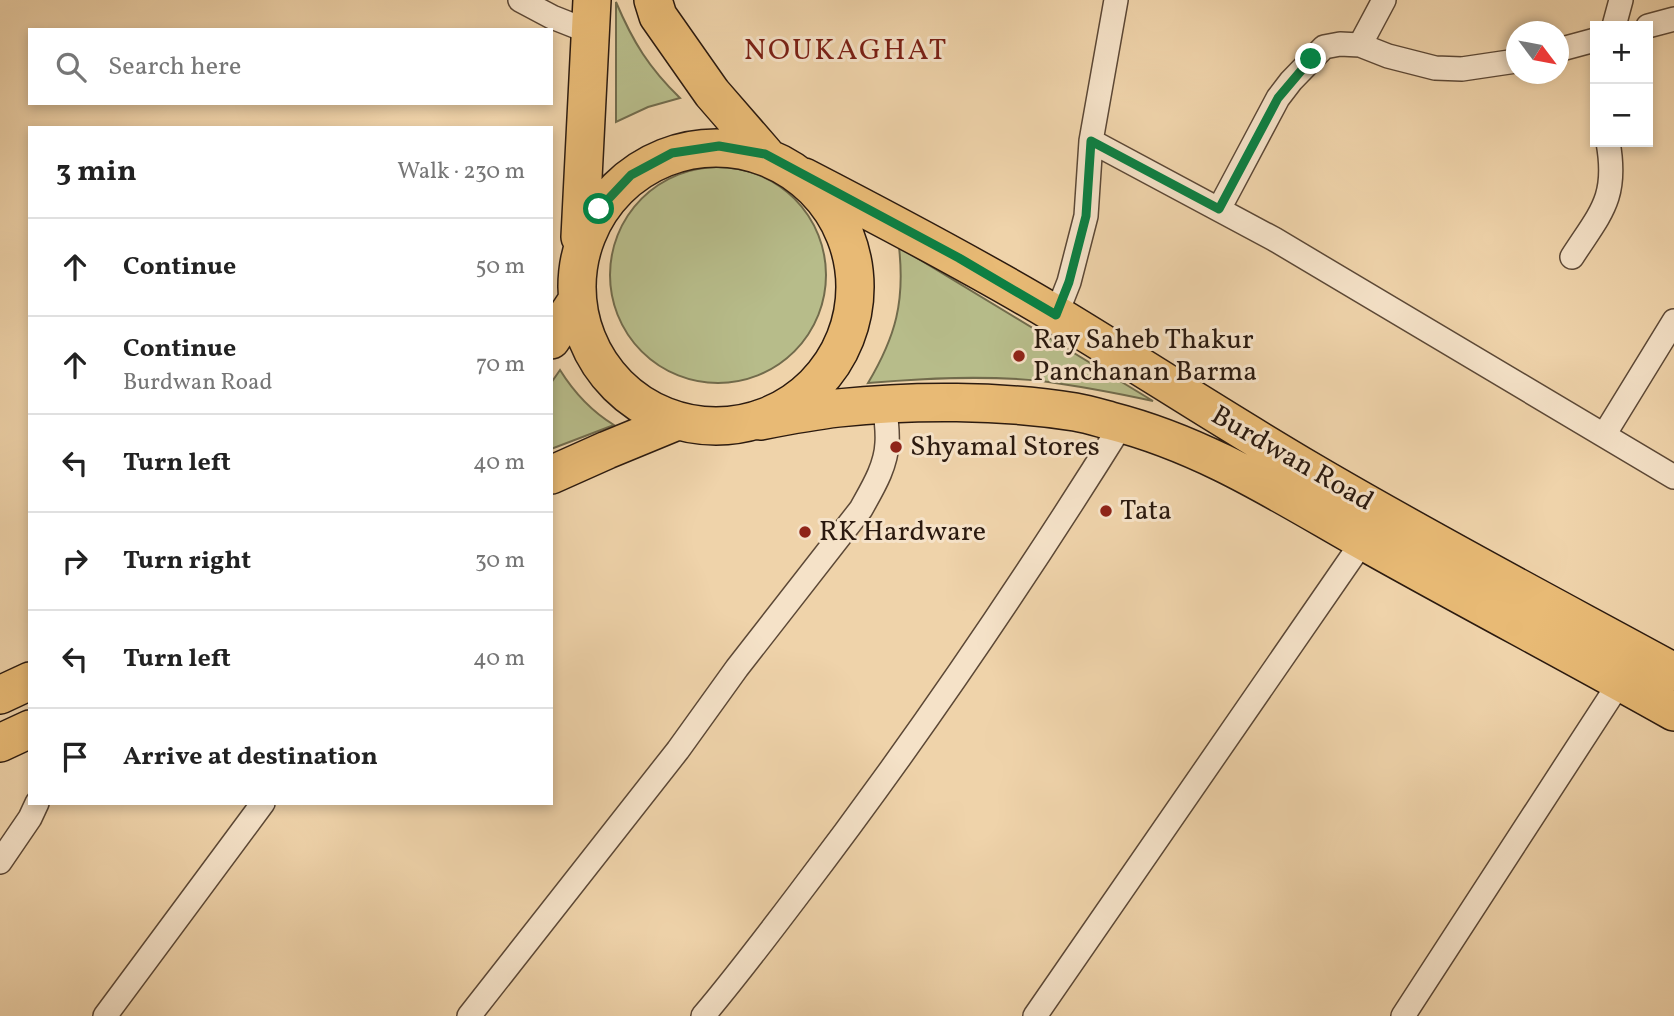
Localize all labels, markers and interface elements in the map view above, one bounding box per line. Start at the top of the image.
north arrow [1506,21,1569,84]
map controls [1590,21,1653,147]
button: + [1590,21,1653,84]
search box [28,28,553,105]
district label: NOUKAGHAT [744,30,948,72]
route end [1295,43,1326,74]
icon: search [52,48,90,86]
text: Search here [108,49,241,85]
button: − [1590,84,1653,147]
text: 3 min [56,151,137,193]
text: Walk · 230 m [397,156,525,188]
route start [583,193,614,224]
icon: ahead [56,248,94,286]
text: Continue [123,249,236,285]
text: 50 m [476,251,525,283]
place label: Ray Saheb Thakur Panchanan Barma [1033,321,1257,392]
text: Continue [123,331,236,367]
icon: ahead [56,346,94,384]
marker: Ray Saheb Thakur Panchanan Barma [1011,348,1027,364]
text: 70 m [476,349,525,381]
text: Burdwan Road [123,367,272,399]
street label: Burdwan Road [1203,397,1381,521]
place label: Shyamal Stores [910,428,1100,467]
marker: Shyamal Stores [888,439,904,455]
icon: left [56,444,94,482]
text: Turn left [123,445,231,481]
text: 40 m [473,447,525,479]
place label: Tata [1120,492,1172,531]
marker: Tata [1098,503,1114,519]
place label: RK Hardware [819,513,986,552]
marker: RK Hardware [797,524,813,540]
icon: right [56,542,94,580]
text: Turn right [123,543,251,579]
text: 30 m [475,545,525,577]
icon: left [56,640,94,678]
text: Turn left [123,641,231,677]
text: 40 m [473,643,525,675]
icon: arrive [56,738,94,776]
text: Arrive at destination [123,739,378,775]

